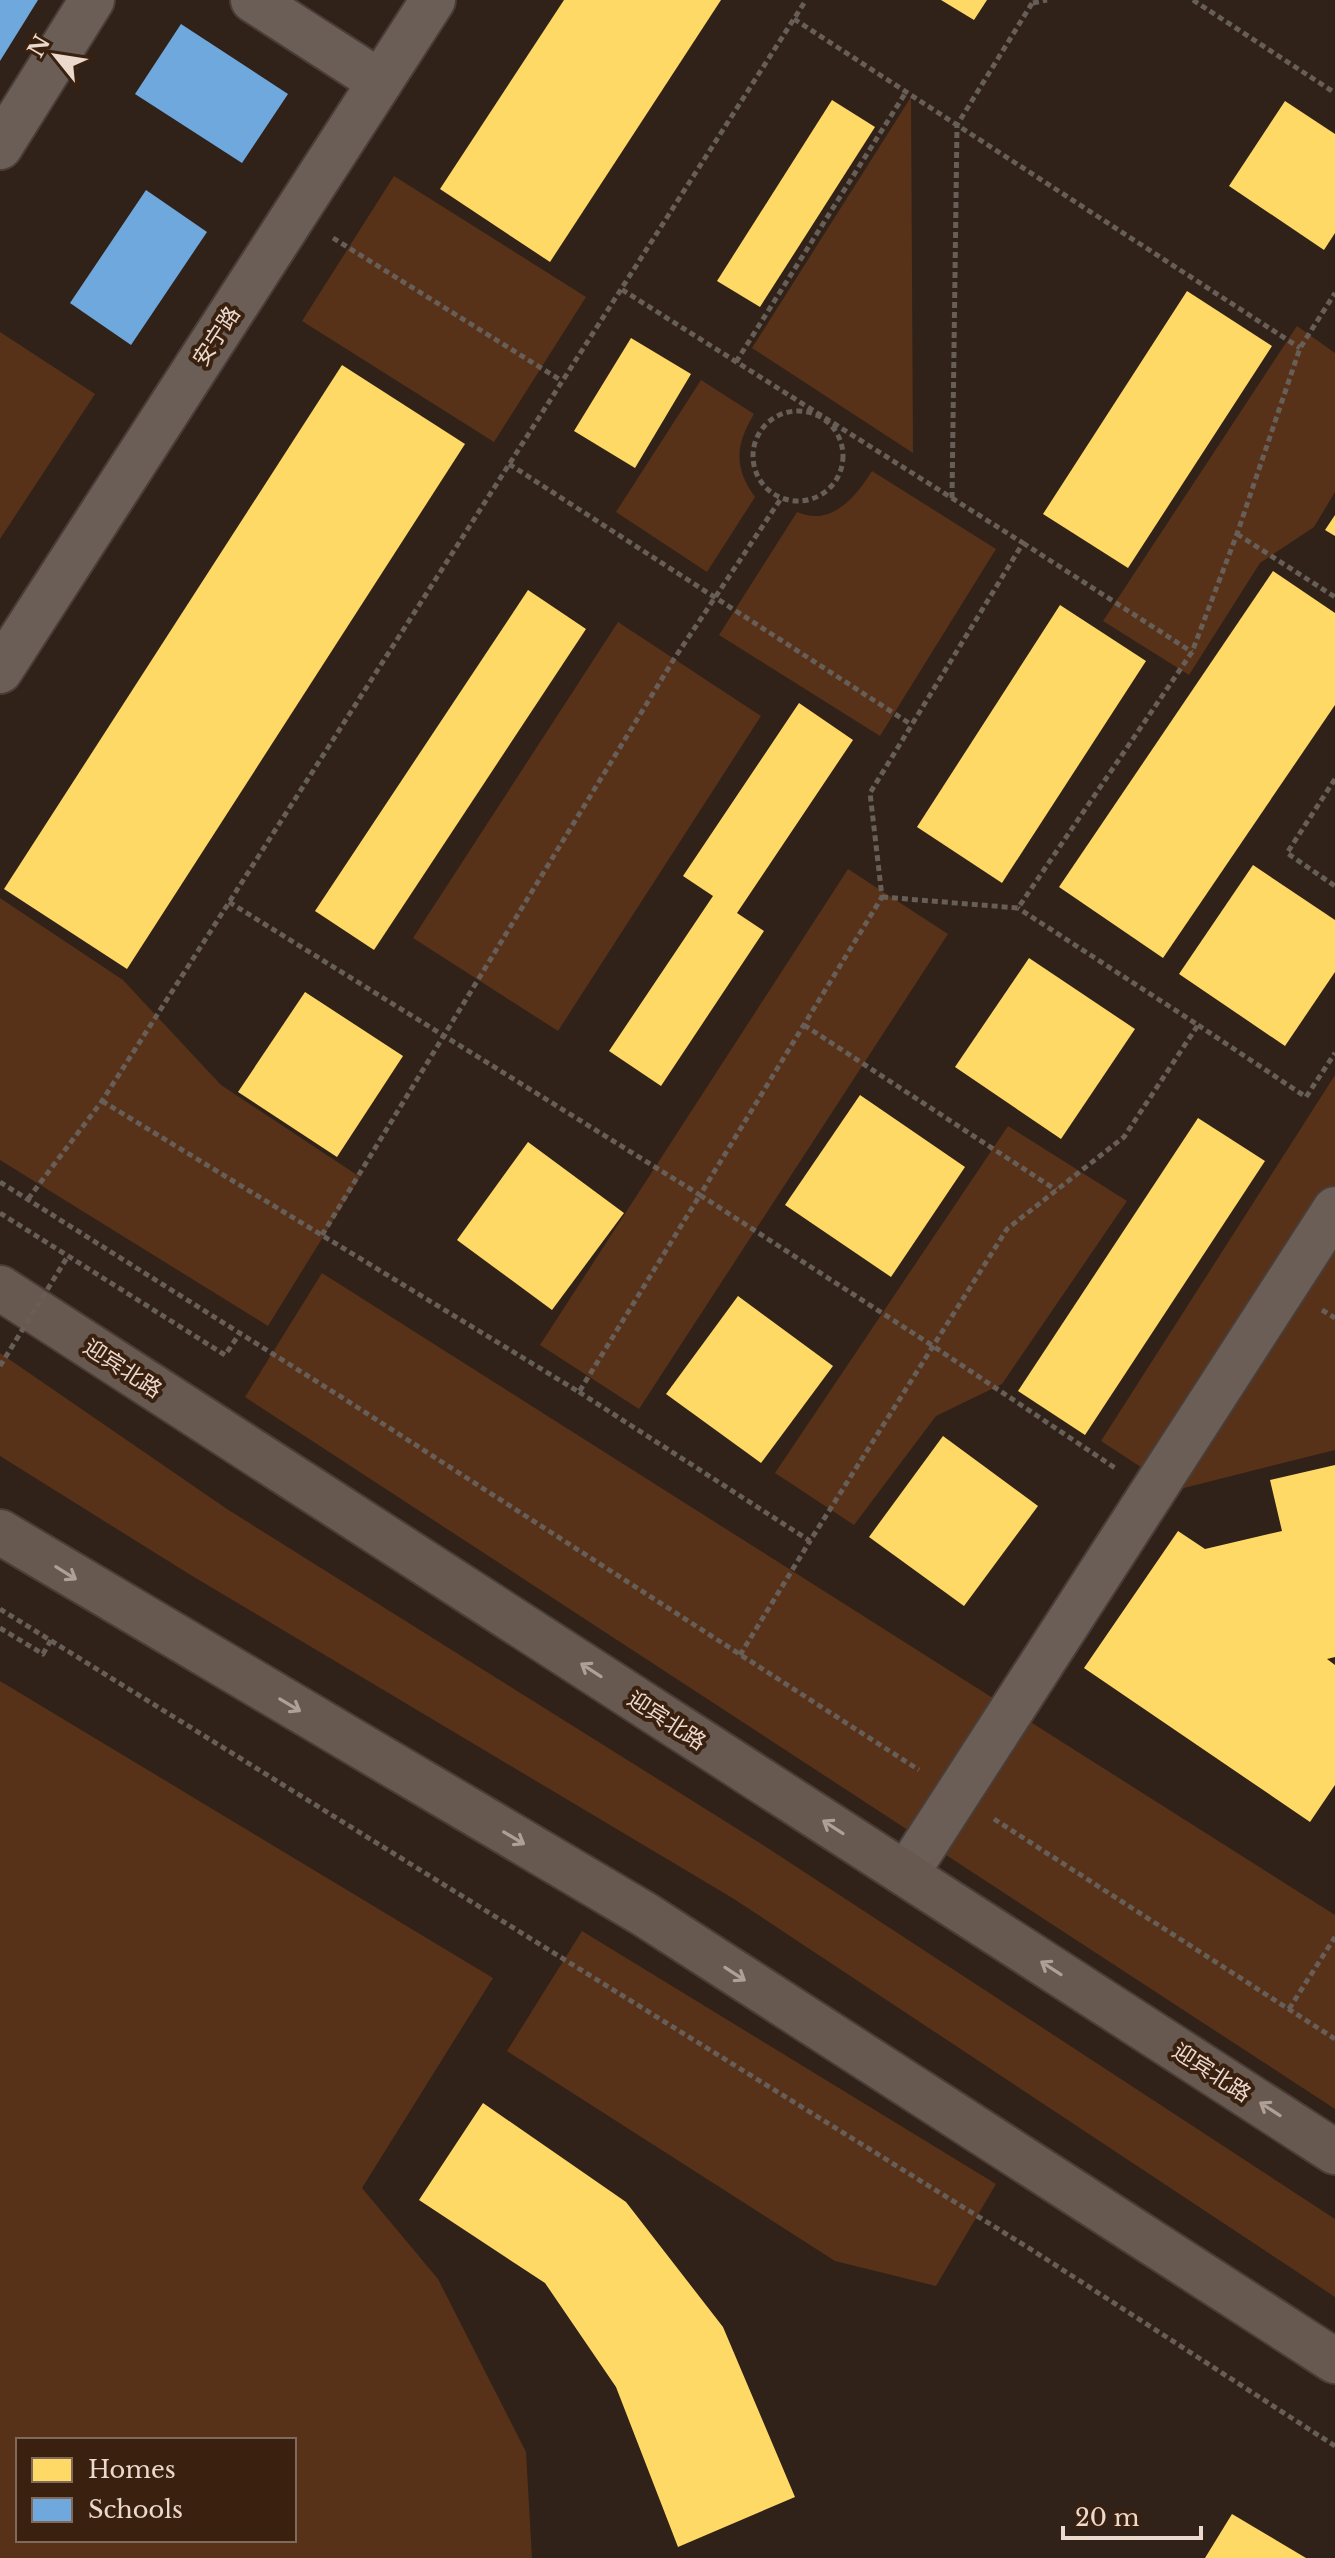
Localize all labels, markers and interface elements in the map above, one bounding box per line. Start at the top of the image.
north arrow [16,16,96,96]
text: N [22,30,56,62]
street label: 安宁路 [187,301,246,371]
street label: 迎宾北路 [78,1333,167,1404]
one-way arrow [54,1565,77,1581]
one-way arrow [580,1662,603,1678]
street label: 迎宾北路 [622,1685,711,1756]
one-way arrow [278,1697,301,1713]
one-way arrow [822,1818,845,1834]
one-way arrow [502,1830,525,1846]
one-way arrow [1040,1960,1063,1976]
one-way arrow [724,1965,746,1982]
street label: 迎宾北路 [1167,2037,1256,2108]
one-way arrow [1259,2101,1281,2118]
legend [16,2438,296,2542]
text: Homes [88,2455,176,2484]
scale bar [1063,2490,1201,2540]
text: Schools [88,2495,183,2524]
text: 20 m [1075,2503,1140,2532]

